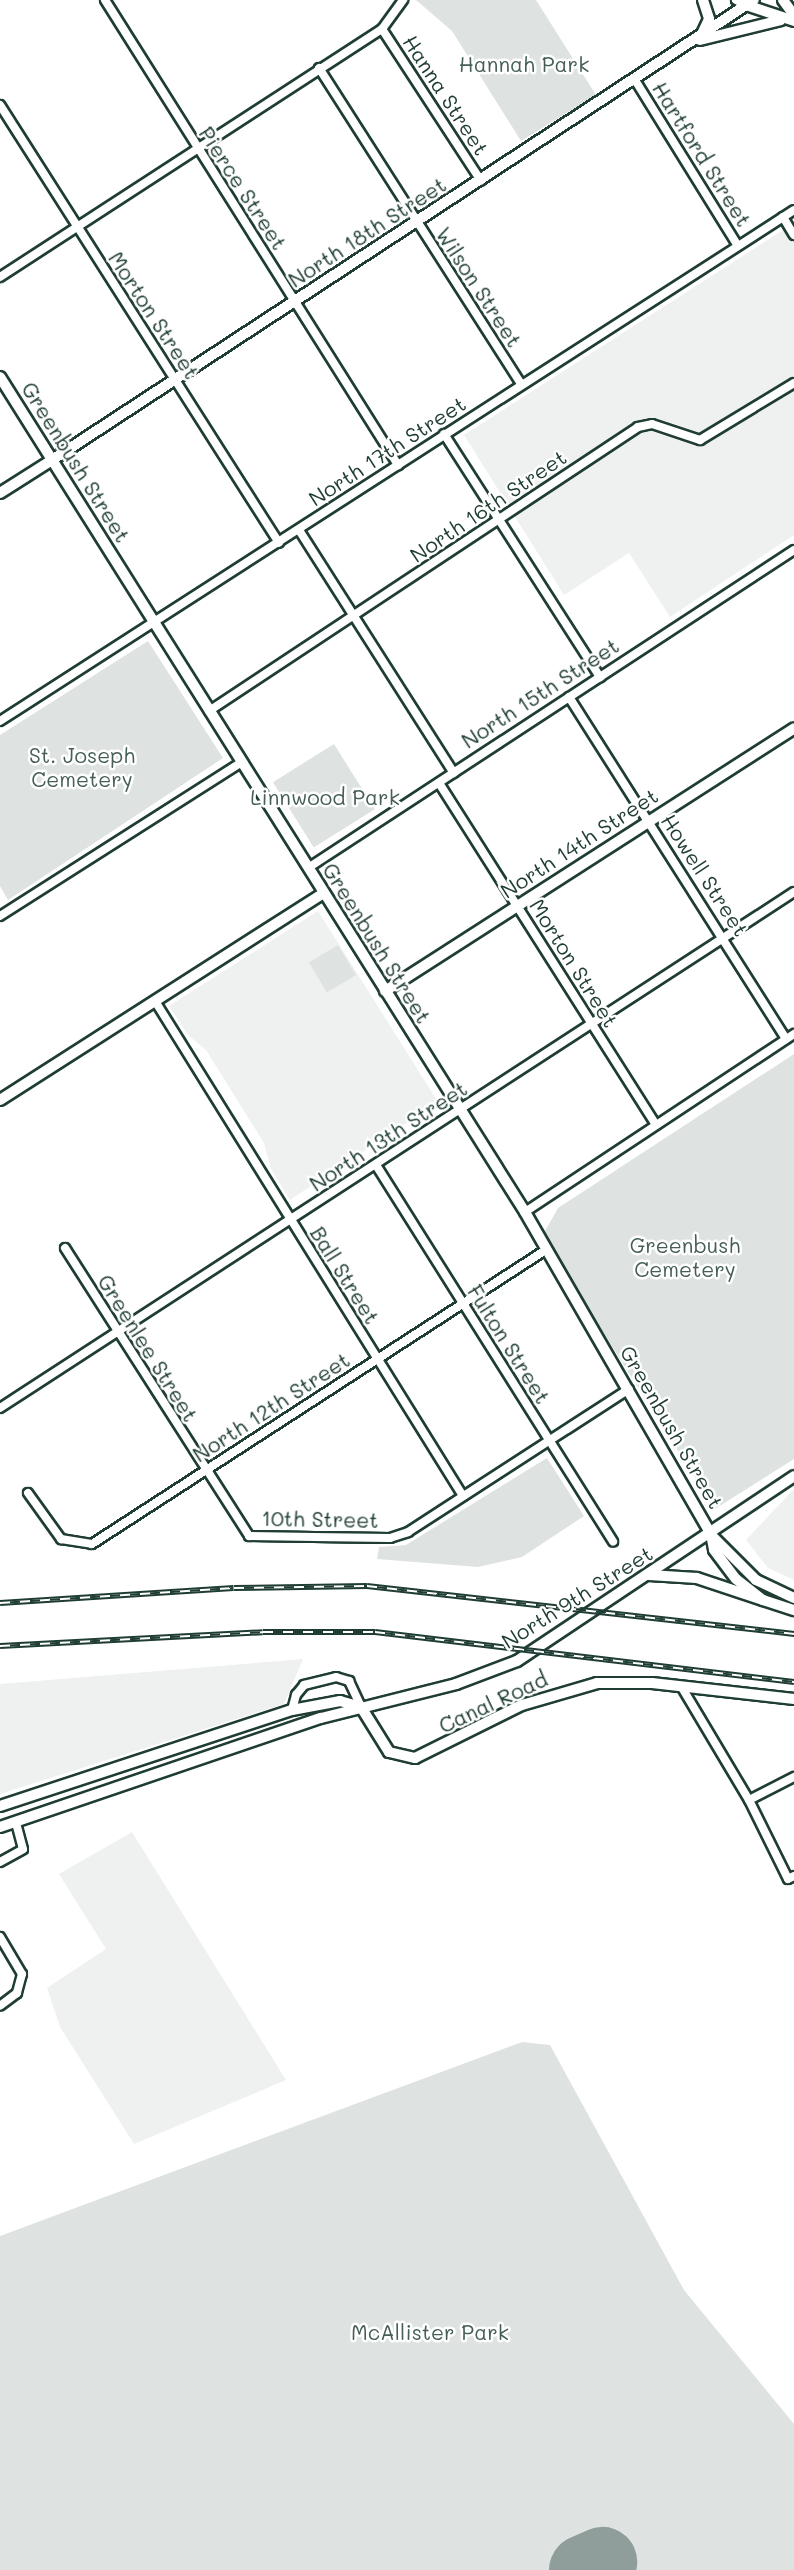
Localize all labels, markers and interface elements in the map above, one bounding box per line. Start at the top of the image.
street label: Hanna Street [398,30,494,160]
park label: Hannah Park [459,51,589,77]
street label: Hartford Street [647,77,757,231]
street label: Pierce Street [194,122,292,254]
street label: North 18th Street [283,172,451,292]
street label: Wilson Street [431,222,527,352]
street label: Morton Street [104,247,204,383]
street label: Greenbush Street [17,377,135,547]
street label: North 17th Street [304,391,470,511]
street label: North 16th Street [405,444,571,568]
street label: North 15th Street [457,633,623,753]
park label: St. Joseph Cemetery [29,742,135,792]
street label: North 14th Street [496,783,662,903]
park label: Linnwood Park [250,784,400,810]
street label: Howell Street [656,809,754,941]
street label: Greenbush Street [318,858,436,1028]
street label: Morton Street [524,894,624,1032]
street label: North 13th Street [305,1076,471,1196]
street label: Ball Street [305,1222,385,1328]
park label: Greenbush Cemetery [630,1232,740,1282]
street label: Greenlee Street [93,1270,203,1426]
street label: Fulton Street [462,1280,556,1408]
street label: Greenbush Street [615,1341,729,1513]
street label: North 12th Street [188,1347,354,1467]
street label: 10th Street [261,1505,379,1533]
street label: North 9th Street [497,1540,657,1654]
street label: Canal Road [435,1666,551,1738]
park label: McAllister Park [351,2319,509,2345]

